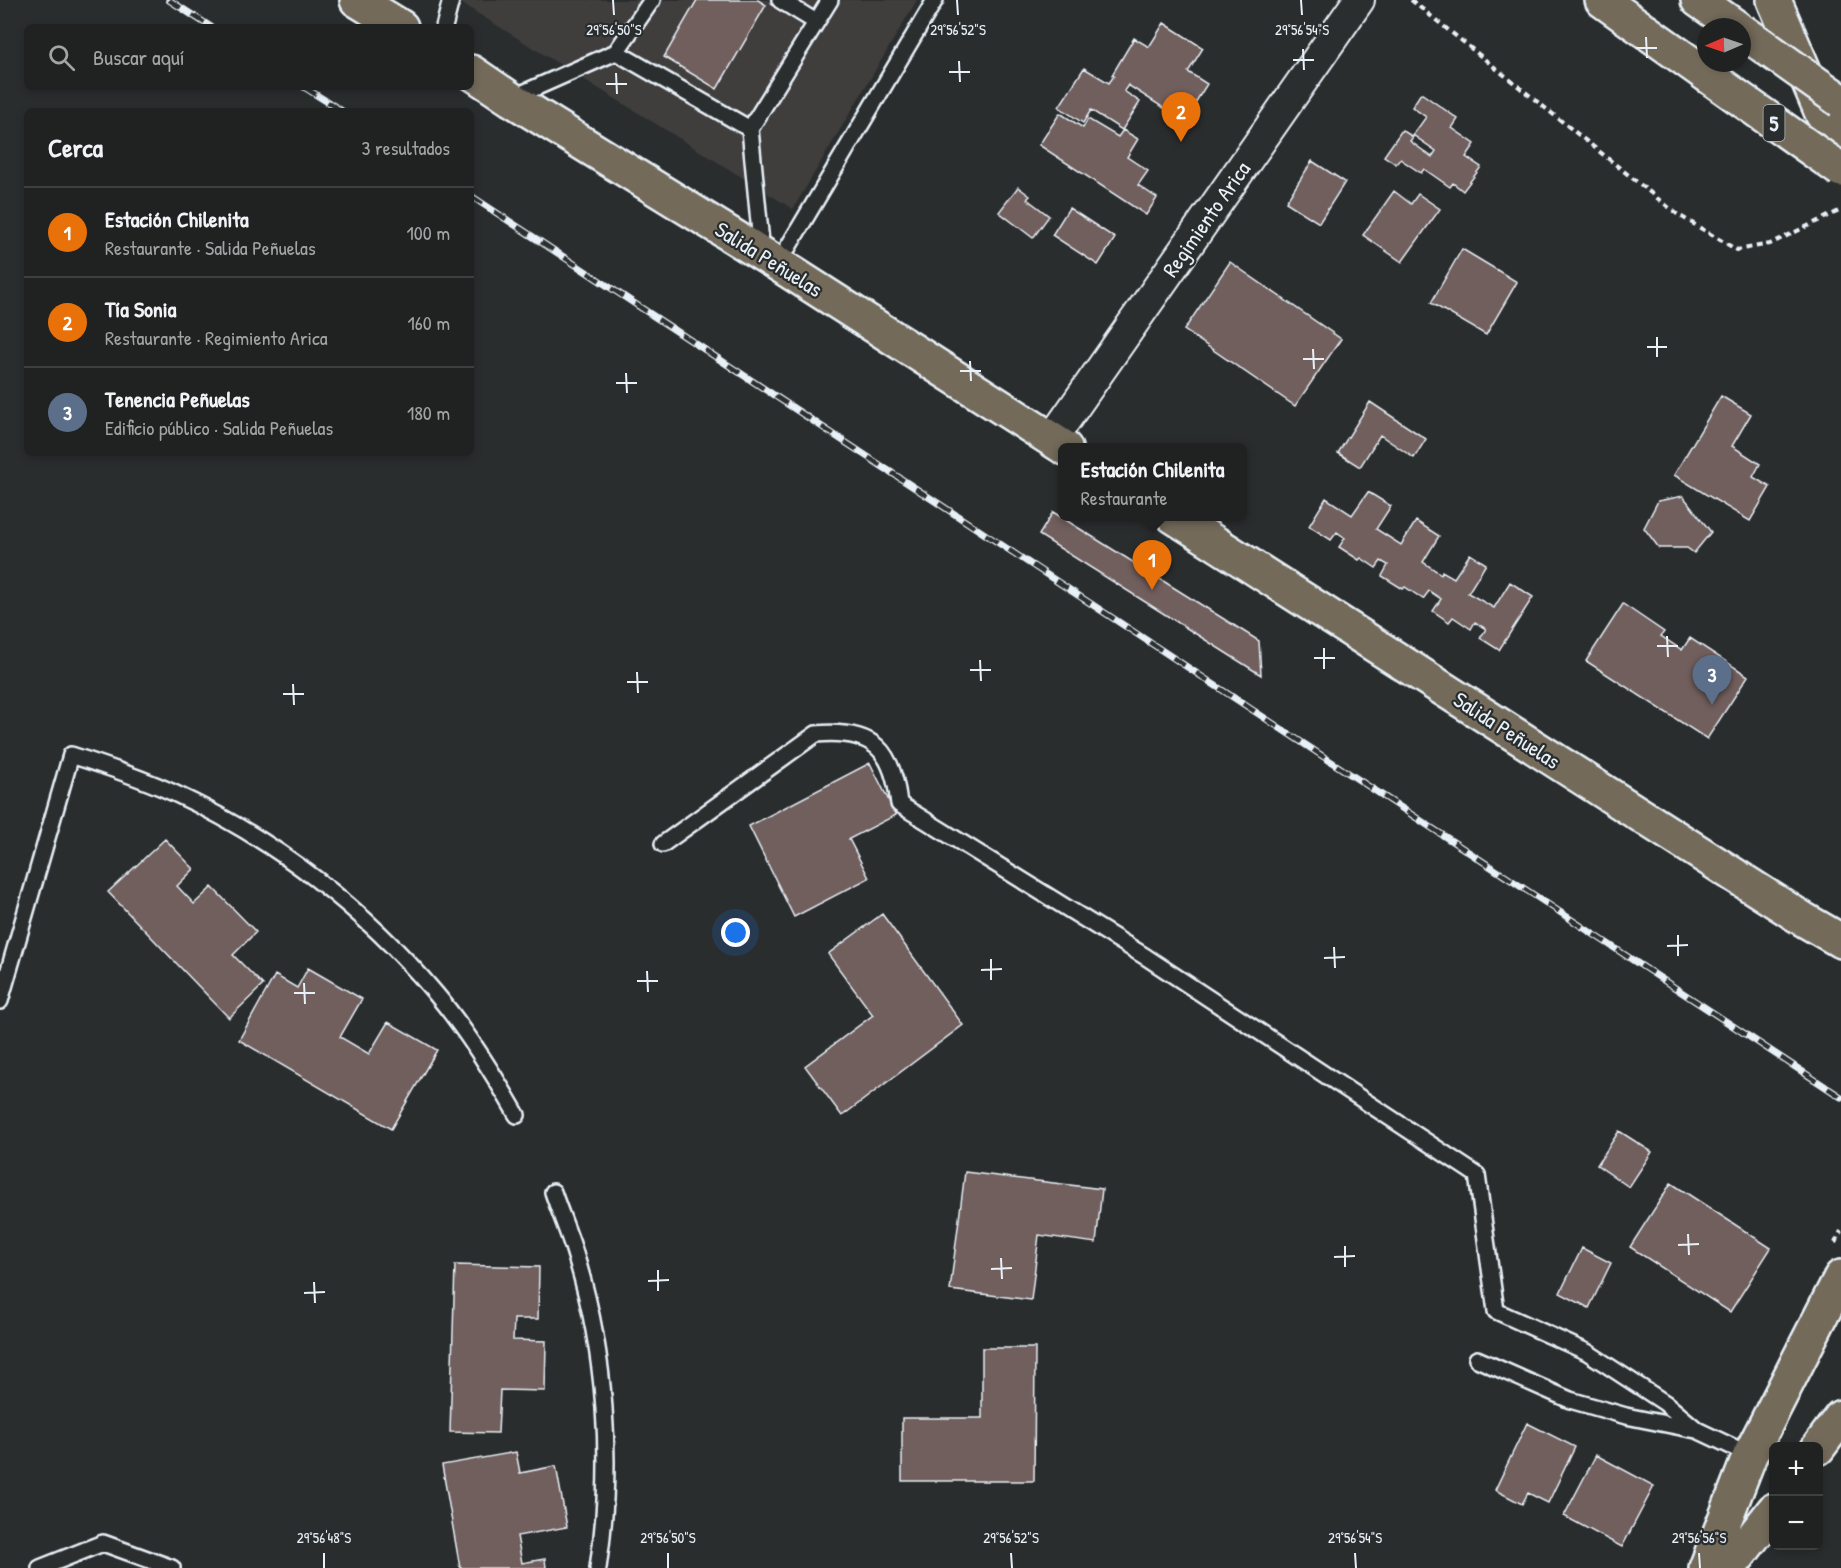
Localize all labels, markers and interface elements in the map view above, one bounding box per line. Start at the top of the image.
north arrow [1697,18,1751,72]
text: 29°56'50"S [586,19,642,40]
text: 29°56'52"S [930,19,986,40]
text: 29°56'54"S [1275,19,1329,40]
search box [24,24,474,90]
icon: search [45,41,78,74]
text: Buscar aquí [93,42,185,72]
pin: 2 [1162,92,1200,142]
road number: 5 [1764,105,1784,141]
text: Cerca [48,130,103,165]
text: 3 resultados [361,134,450,161]
street label: Regimiento Arica [1155,155,1257,283]
text: Estación Chilenita [105,204,249,234]
street label: Salida Peñuelas [710,214,828,304]
text: 1 [64,219,71,246]
text: 100 m [407,219,450,246]
text: Restaurante · Salida Peñuelas [105,234,316,261]
text: Tía Sonia [105,294,176,324]
text: 2 [63,309,72,336]
text: 160 m [408,309,450,336]
text: Restaurante · Regimiento Arica [105,324,328,351]
text: Tenencia Peñuelas [105,384,250,414]
text: 3 [63,399,72,426]
text: 180 m [407,399,450,426]
text: Edificio público · Salida Peñuelas [105,414,333,441]
popup [1058,443,1247,521]
text: Estación Chilenita [1081,454,1224,484]
text: Restaurante [1081,484,1168,511]
pin: 1 [1132,540,1172,590]
pin: 3 [1692,656,1732,705]
street label: Salida Peñuelas [1448,684,1566,776]
your location [721,918,750,947]
map controls [1769,1442,1823,1550]
button: + [1769,1442,1823,1496]
button: − [1769,1496,1823,1550]
text: 29°56'48"S [297,1527,351,1548]
text: 29°56'50"S [640,1527,696,1548]
text: 29°56'52"S [983,1527,1039,1548]
text: 29°56'54"S [1328,1527,1382,1548]
text: 29°56'56"S [1672,1527,1726,1548]

